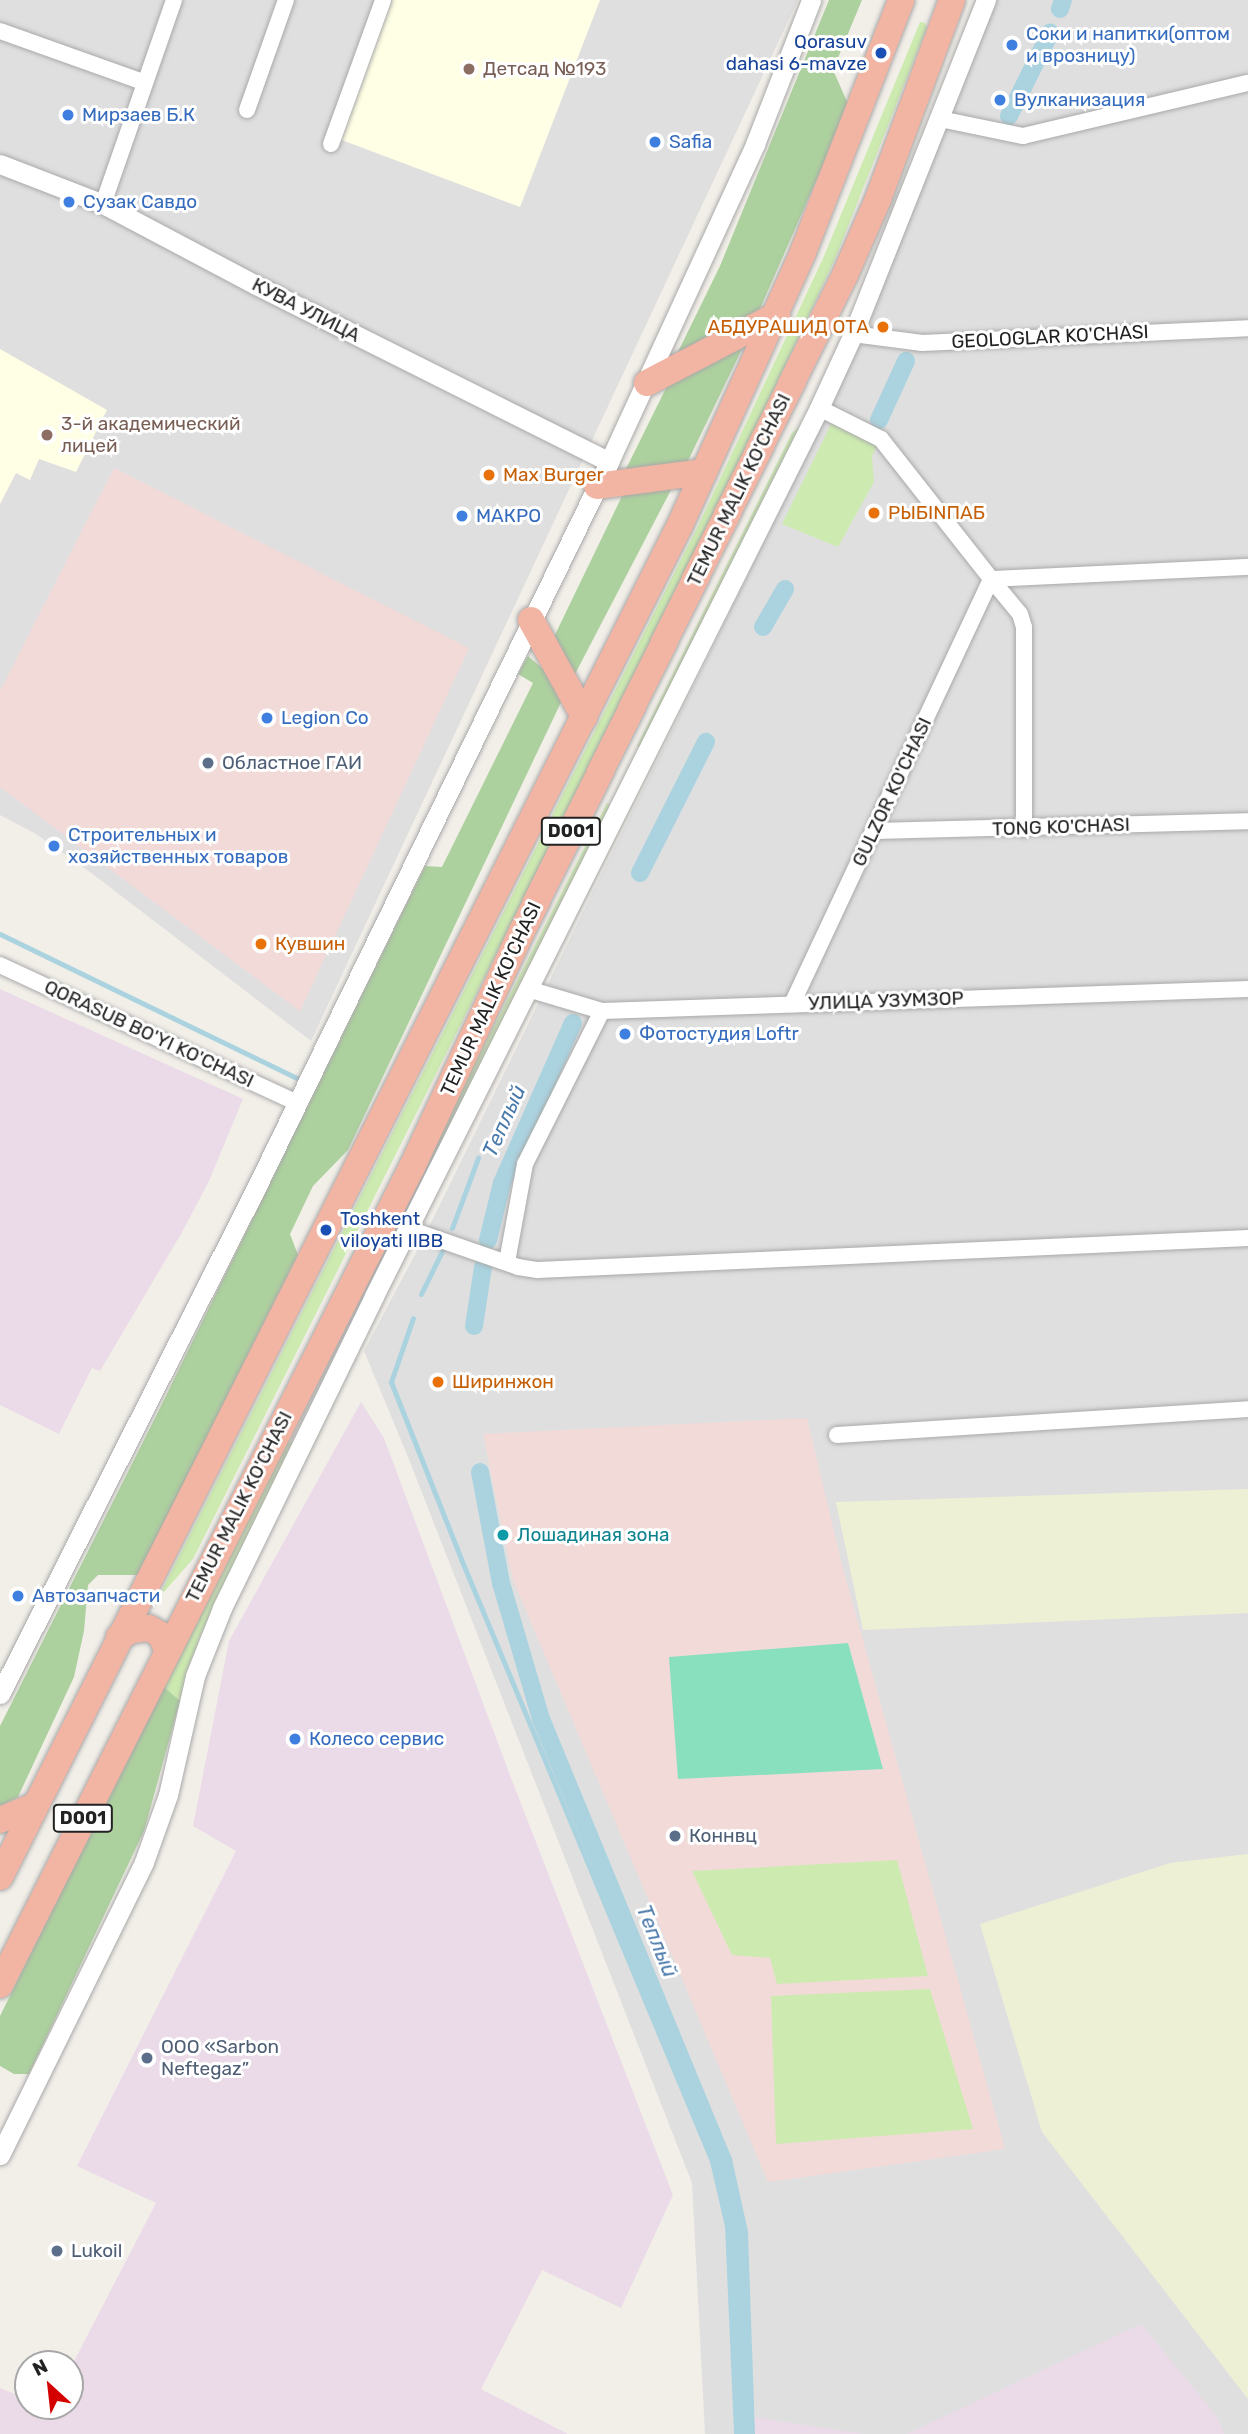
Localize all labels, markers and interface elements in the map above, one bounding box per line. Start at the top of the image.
place label: Соки и напитки(оптом и врозницу) [1026,23,1230,67]
place label: Qorasuv dahasi 6-mavze [726,31,867,75]
marker: Соки и напитки(оптом и врозницу) [1004,37,1020,53]
marker: Qorasuv dahasi 6-mavze [873,45,889,61]
place label: Детсад №193 [483,58,606,80]
marker: Детсад №193 [461,61,477,77]
place label: Вулканизация [1014,89,1145,111]
marker: Вулканизация [992,92,1008,108]
place label: Мирзаев Б.К [82,104,195,126]
marker: Мирзаев Б.К [60,107,76,123]
place label: Safia [669,131,712,153]
marker: Safia [647,134,663,150]
place label: Сузак Савдо [83,191,197,213]
marker: Сузак Савдо [61,194,77,210]
street label: КУВА УЛИЦА [248,273,364,347]
place label: АБДУРАШИД ОТА [708,316,869,338]
marker: АБДУРАШИД ОТА [875,319,891,335]
street label: GEOLOGLAR KO'CHASI [951,320,1149,354]
street label: TEMUR MALIK KO'CHASI [682,390,796,590]
place label: 3-й академический лицей [61,413,240,457]
marker: 3-й академический лицей [39,427,55,443]
place label: Max Burger [503,464,604,486]
marker: Max Burger [481,467,497,483]
place label: РЫБINПАБ [888,502,985,524]
place label: МАКРО [476,505,541,527]
marker: РЫБINПАБ [866,505,882,521]
marker: МАКРО [454,508,470,524]
place label: Legion Co [281,707,369,729]
marker: Legion Co [259,710,275,726]
street label: GULZOR KO'CHASI [848,714,936,870]
place label: Областное ГАИ [222,752,362,774]
marker: Областное ГАИ [200,755,216,771]
street label: TONG KO'CHASI [992,813,1130,841]
road number: D001 [540,816,602,846]
place label: Строительных и хозяйственных товаров [68,824,288,868]
marker: Строительных и хозяйственных товаров [46,838,62,854]
street label: TEMUR MALIK KO'CHASI [436,898,546,1100]
place label: Кувшин [275,933,345,955]
marker: Кувшин [253,936,269,952]
street label: QORASUB BO'YI KO'CHASI [41,975,257,1093]
street label: УЛИЦА УЗУМЗОР [808,987,964,1015]
place label: Фотостудия Loftr [639,1023,799,1045]
marker: Фотостудия Loftr [617,1026,633,1042]
water label: Теплый [477,1081,531,1161]
place label: Toshkent viloyati IIBB [340,1208,443,1252]
marker: Toshkent viloyati IIBB [318,1222,334,1238]
place label: Ширинжон [452,1371,554,1393]
marker: Ширинжон [430,1374,446,1390]
street label: TEMUR MALIK KO'CHASI [181,1408,297,1606]
place label: Лошадиная зона [517,1524,669,1546]
marker: Лошадиная зона [495,1527,511,1543]
place label: Автозапчасти [32,1585,160,1607]
marker: Автозапчасти [10,1588,26,1604]
place label: Колесо сервис [309,1728,444,1750]
marker: Колесо сервис [287,1731,303,1747]
road number: D001 [52,1804,114,1832]
place label: Коннвц [689,1825,757,1847]
marker: Коннвц [667,1828,683,1844]
water label: Теплый [631,1901,683,1981]
place label: ООО «Sarbon Neftegaz” [161,2036,279,2080]
marker: ООО «Sarbon Neftegaz” [139,2050,155,2066]
place label: Lukoil [71,2240,122,2262]
marker: Lukoil [49,2243,65,2259]
north arrow [14,2350,84,2420]
text: N [29,2354,51,2381]

